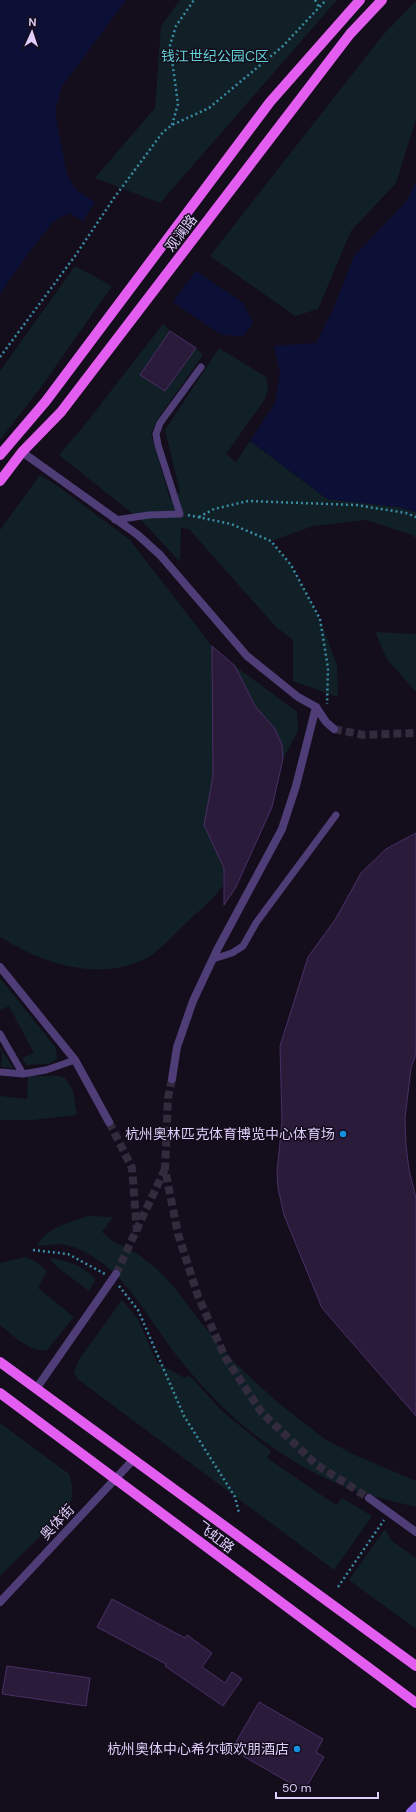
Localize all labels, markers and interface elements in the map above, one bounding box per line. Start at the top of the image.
north arrow [12,12,52,52]
text: N [28,15,37,29]
park label: 钱江世纪公园C区 [161,47,269,65]
street label: 观澜路 [161,211,201,255]
place label: 杭州奥林匹克体育博览中心体育场 [125,1125,335,1143]
marker: 杭州奥林匹克体育博览中心体育场 [338,1129,348,1139]
street label: 奥体街 [36,1501,78,1543]
street label: 飞虹路 [194,1517,238,1557]
place label: 杭州奥体中心希尔顿欢朋酒店 [107,1740,289,1758]
marker: 杭州奥体中心希尔顿欢朋酒店 [292,1744,302,1754]
scale bar [276,1774,378,1800]
text: 50 m [282,1780,311,1796]

